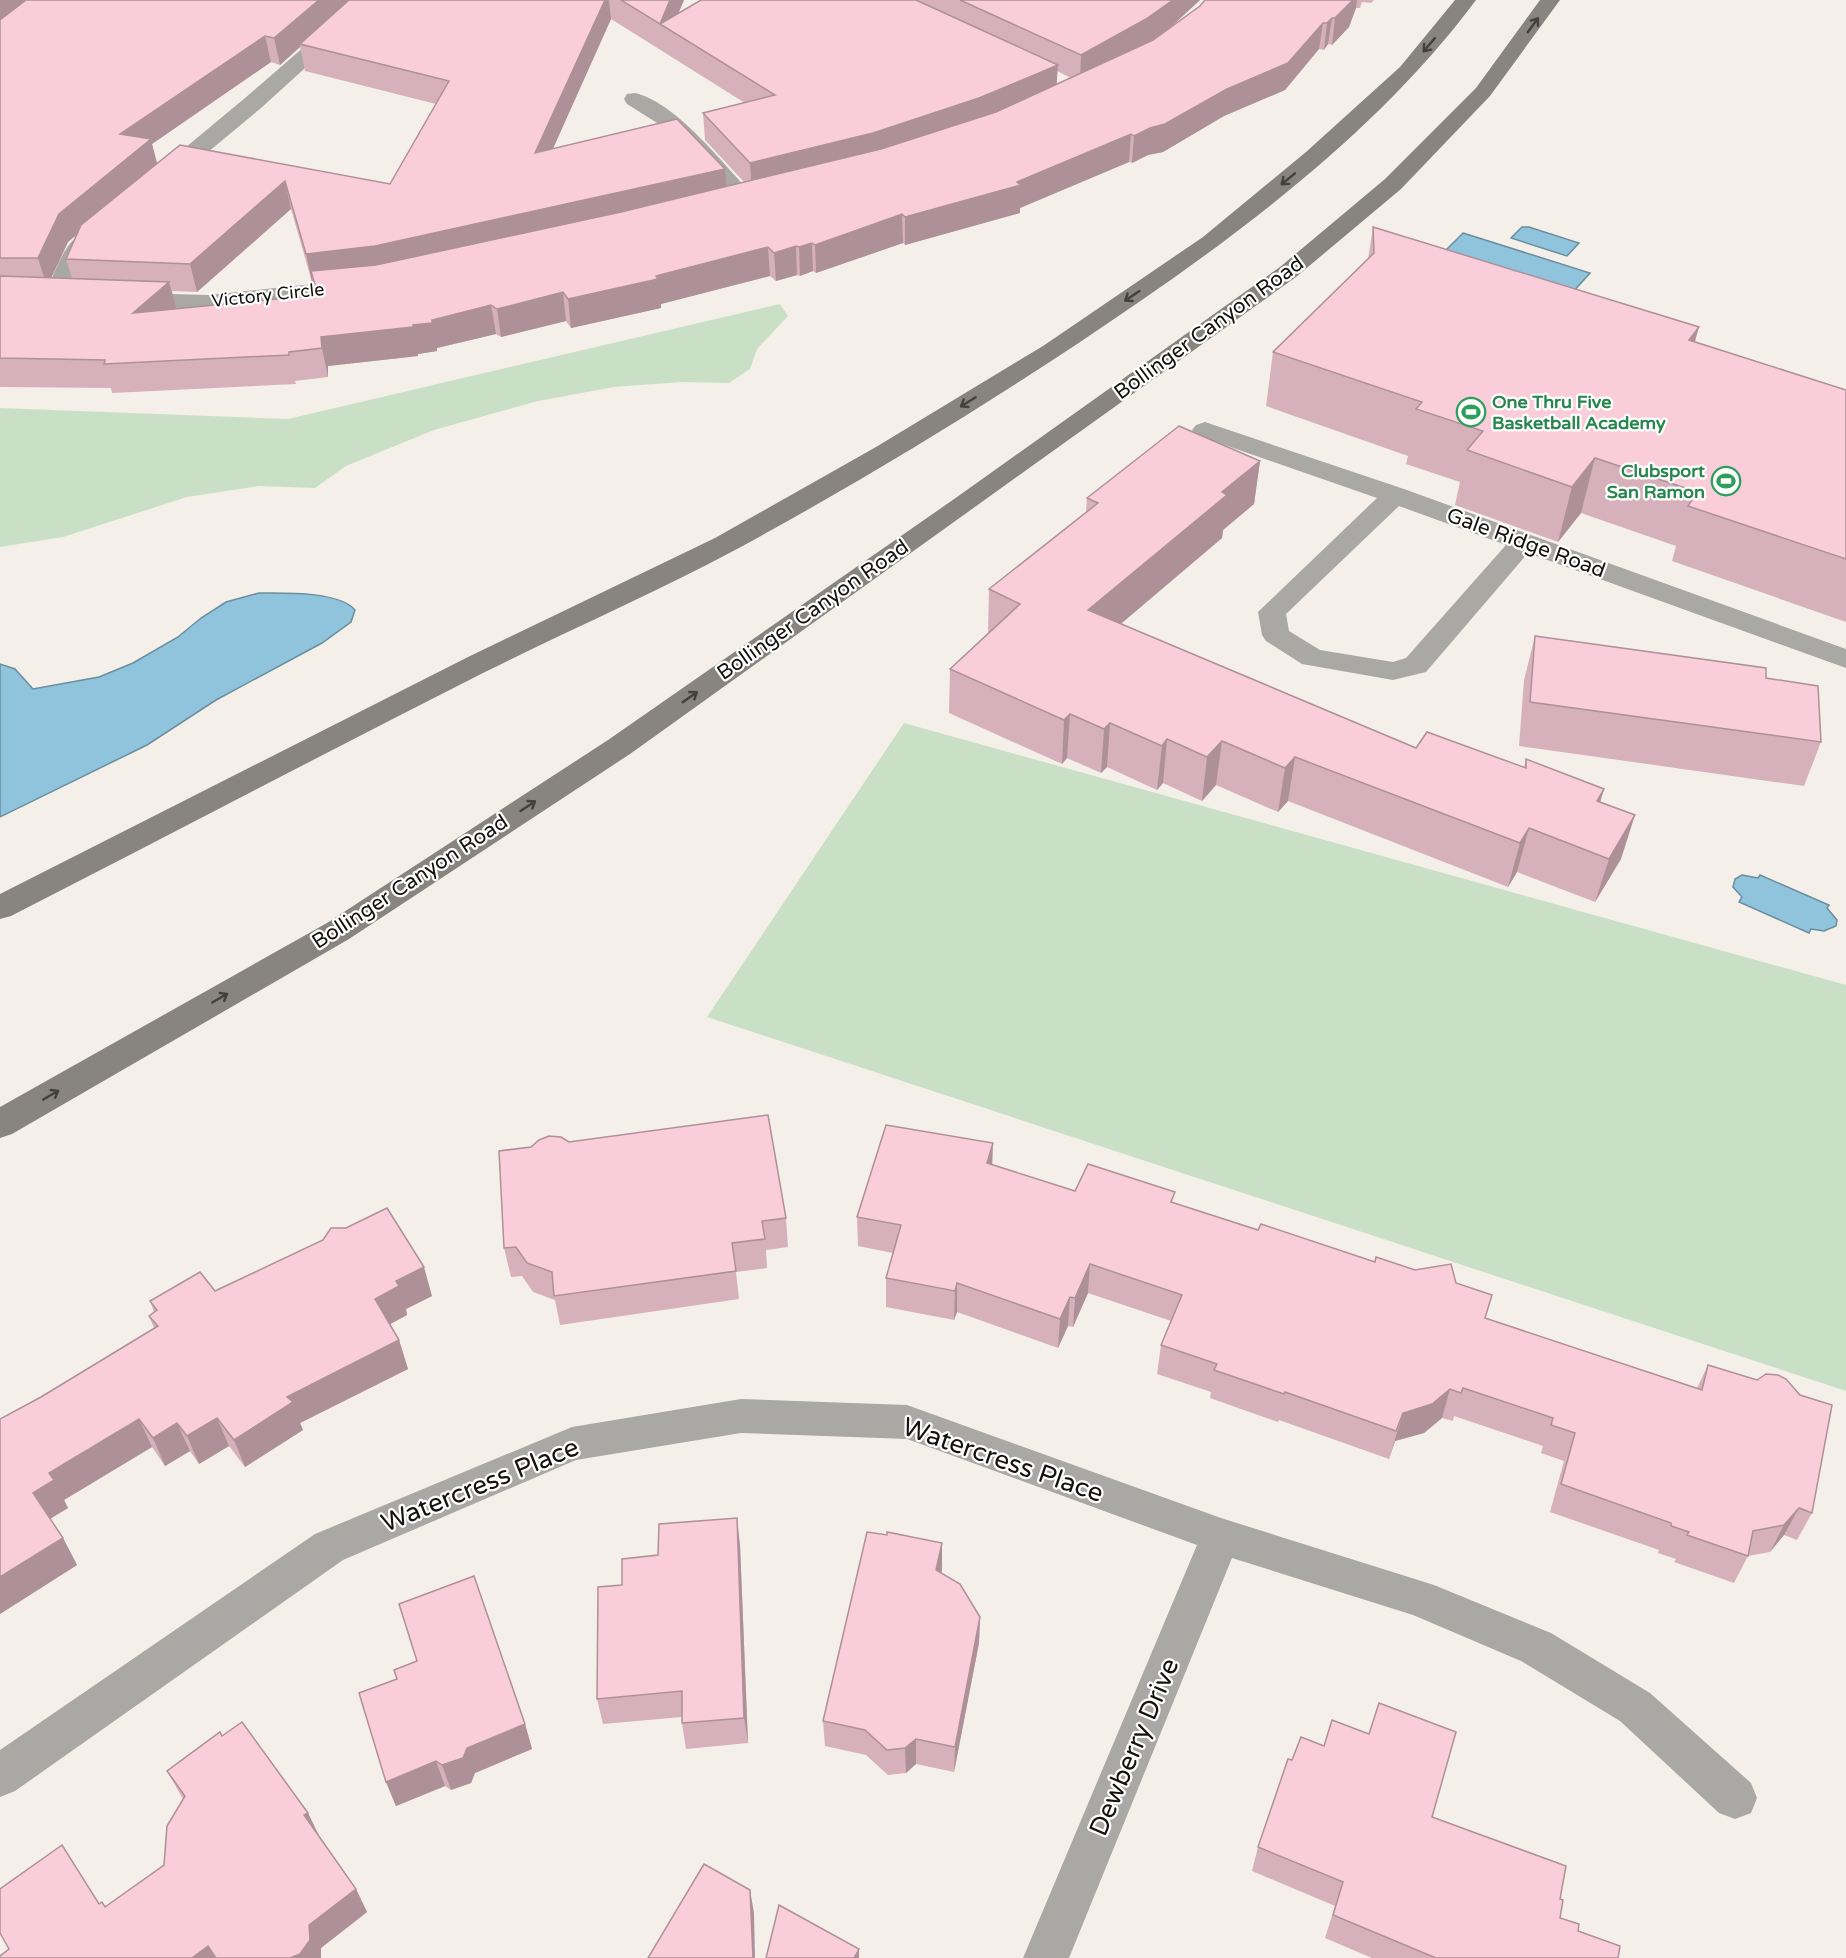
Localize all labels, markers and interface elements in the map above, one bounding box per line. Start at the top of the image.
one-way arrow [1526,17,1539,33]
one-way arrow [1422,37,1435,53]
one-way arrow [1281,172,1296,186]
street label: Bollinger Canyon Road [1109,251,1309,405]
street label: Victory Circle [211,278,325,312]
one-way arrow [1124,290,1140,302]
place label: One Thru Five Basketball Academy [1492,391,1666,434]
one-way arrow [960,396,977,408]
sports icon: One Thru Five Basketball Academy [1455,396,1487,428]
place label: Clubsport San Ramon [1607,460,1705,503]
sports icon: Clubsport San Ramon [1710,465,1742,497]
street label: Gale Ridge Road [1443,503,1609,583]
street label: Bollinger Canyon Road [712,534,914,686]
one-way arrow [681,691,697,703]
one-way arrow [519,800,536,812]
street label: Bollinger Canyon Road [307,809,513,955]
one-way arrow [211,992,228,1004]
one-way arrow [42,1089,59,1101]
street label: Watercress Place [899,1411,1107,1509]
street label: Watercress Place [377,1431,583,1539]
street label: Dewberry Drive [1083,1653,1185,1841]

